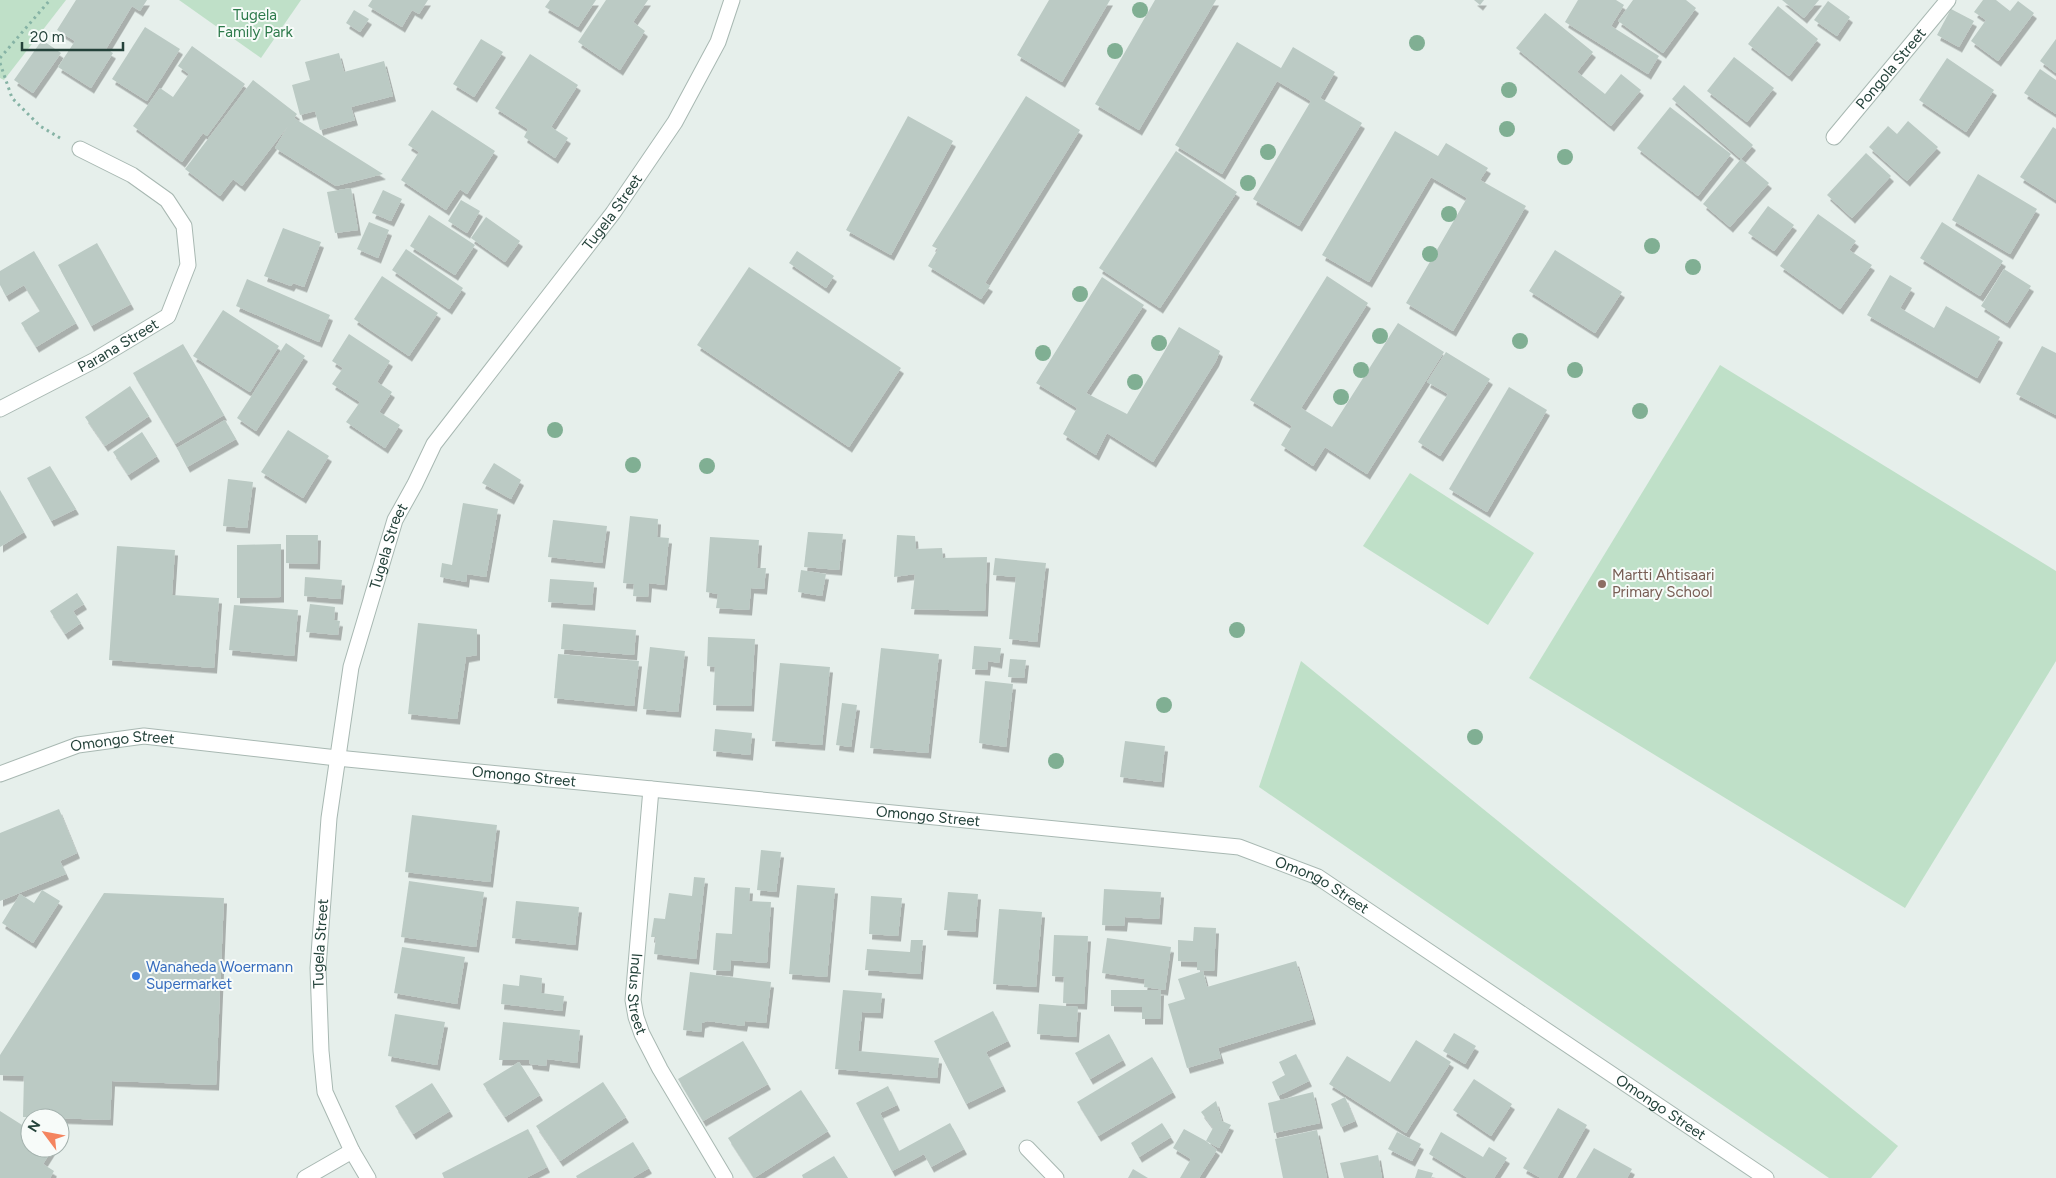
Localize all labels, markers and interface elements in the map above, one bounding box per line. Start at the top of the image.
park label: Tugela Family Park [217,6,293,41]
scale bar [22,20,124,52]
street label: Pongola Street [1852,24,1930,113]
text: 20 m [30,28,64,46]
street label: Tugela Street [579,170,646,254]
street label: Parana Street [75,315,162,376]
street label: Tugela Street [366,500,412,591]
place label: Martti Ahtisaari Primary School [1612,566,1714,601]
marker: Martti Ahtisaari Primary School [1596,578,1608,590]
street label: Omongo Street [68,727,176,756]
street label: Omongo Street [471,762,577,791]
street label: Omongo Street [875,802,981,830]
street label: Omongo Street [1272,852,1373,918]
street label: Tugela Street [309,898,332,989]
street label: Indus Street [624,952,651,1037]
place label: Wanaheda Woermann Supermarket [146,958,293,993]
marker: Wanaheda Woermann Supermarket [130,970,142,982]
street label: Omongo Street [1612,1071,1710,1144]
north arrow [20,1108,70,1158]
text: N [24,1117,44,1135]

